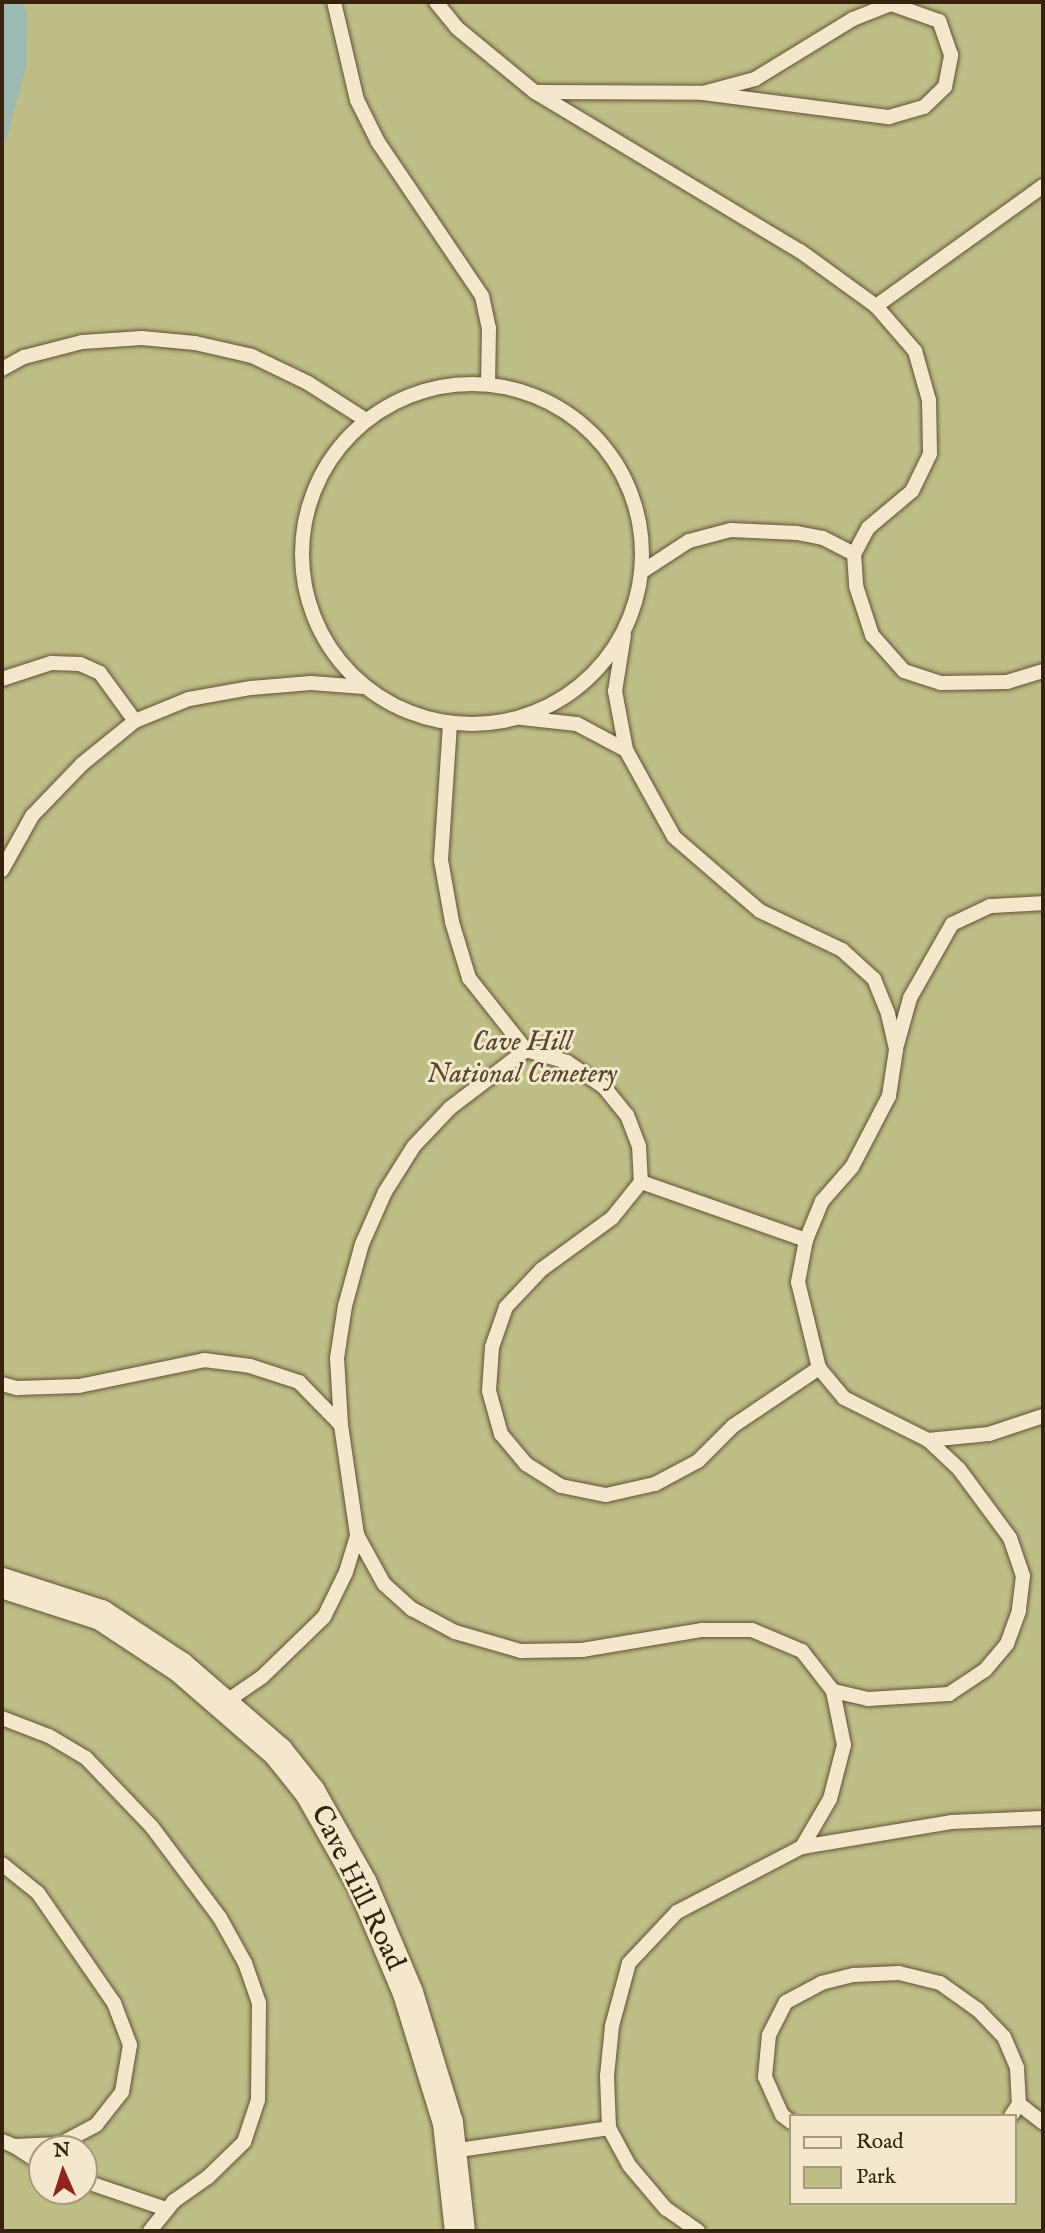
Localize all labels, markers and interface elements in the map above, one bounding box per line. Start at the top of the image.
park label: Cave Hill National Cemetery [427,1026,617,1092]
street label: Cave Hill Road [303,1800,411,1976]
legend [790,2114,1017,2205]
text: Road [856,2129,903,2156]
north arrow [28,2135,98,2205]
text: N [53,2139,71,2163]
text: Park [856,2164,896,2191]

